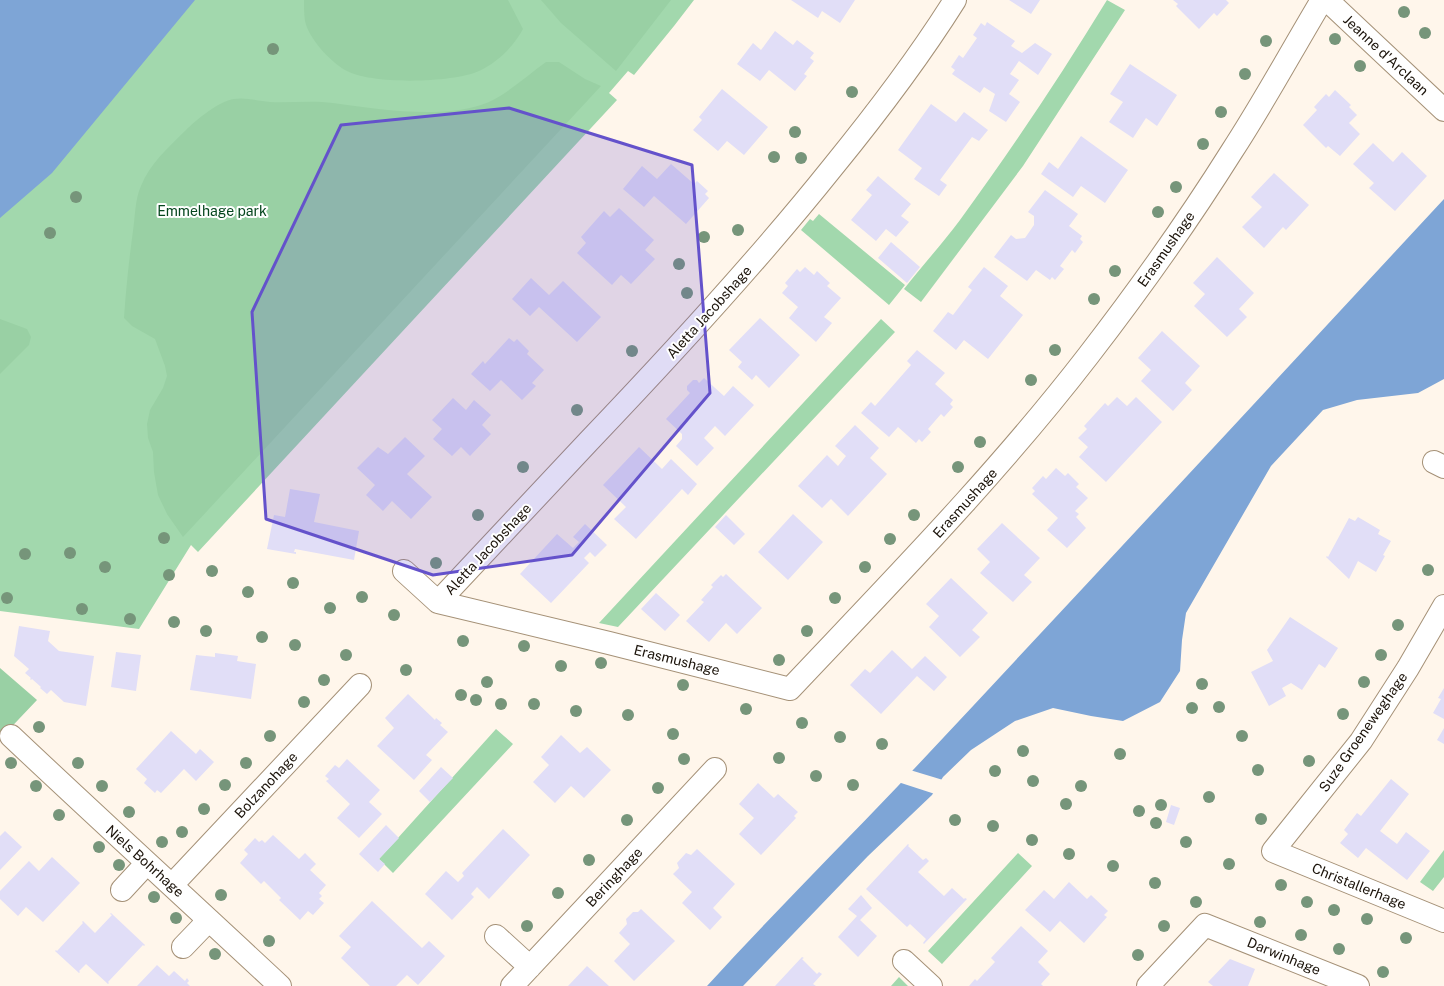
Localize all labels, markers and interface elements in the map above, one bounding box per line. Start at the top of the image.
street label: Jeanne d'Arclaan [1340,11,1432,99]
park label: Emmelhage park [157,203,267,219]
street label: Erasmushage [1134,208,1198,290]
street label: Aletta Jacobshage [663,262,755,362]
street label: Erasmushage [930,465,1000,541]
street label: Aletta Jacobshage [442,500,534,598]
street label: Erasmushage [632,642,722,678]
street label: Suze Groeneweghage [1316,669,1410,795]
street label: Bolzanohage [231,749,301,821]
street label: Niels Bohrhage [103,822,187,900]
street label: Beringhage [582,844,646,910]
street label: Christallerhage [1310,860,1409,912]
street label: Darwinhage [1245,934,1323,978]

